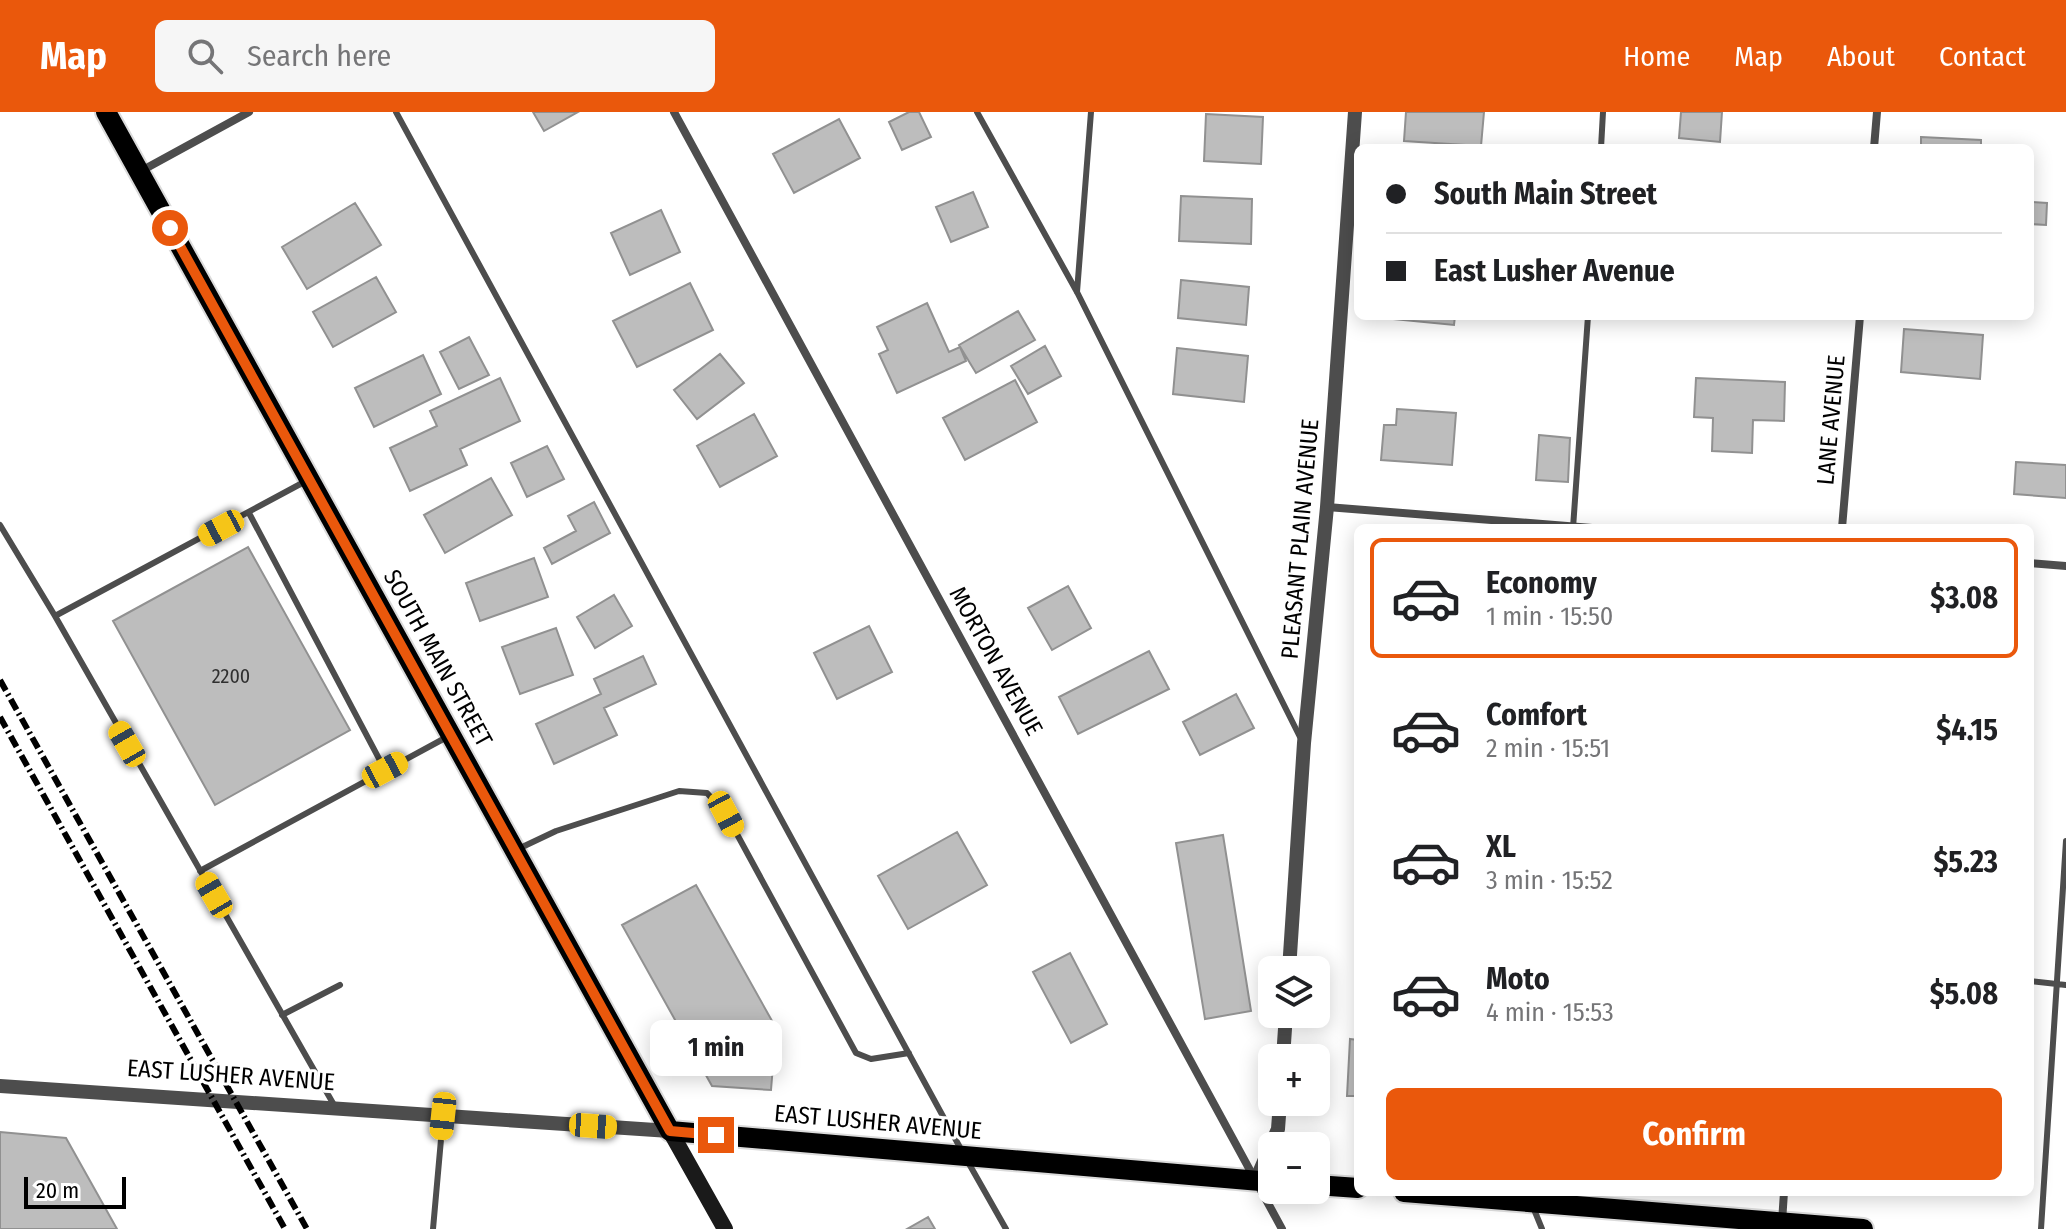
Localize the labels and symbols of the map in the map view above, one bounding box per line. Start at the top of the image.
route start [152,210,188,246]
street label: LANE AVENUE [1811,354,1851,486]
street label: PLEASANT PLAIN AVENUE [1276,418,1324,660]
car [194,506,248,550]
street label: SOUTH MAIN STREET [378,565,498,751]
street label: MORTON AVENUE [944,582,1048,740]
house number: 2200 [212,664,250,688]
car [105,717,149,771]
car [358,748,412,792]
car [704,787,748,841]
car [192,868,236,922]
callout: 1 min [650,1019,782,1075]
street label: EAST LUSHER AVENUE [126,1054,336,1096]
car [429,1091,457,1141]
street label: EAST LUSHER AVENUE [773,1099,983,1145]
car [568,1112,618,1140]
route end [698,1117,734,1153]
scale bar [24,1173,126,1209]

